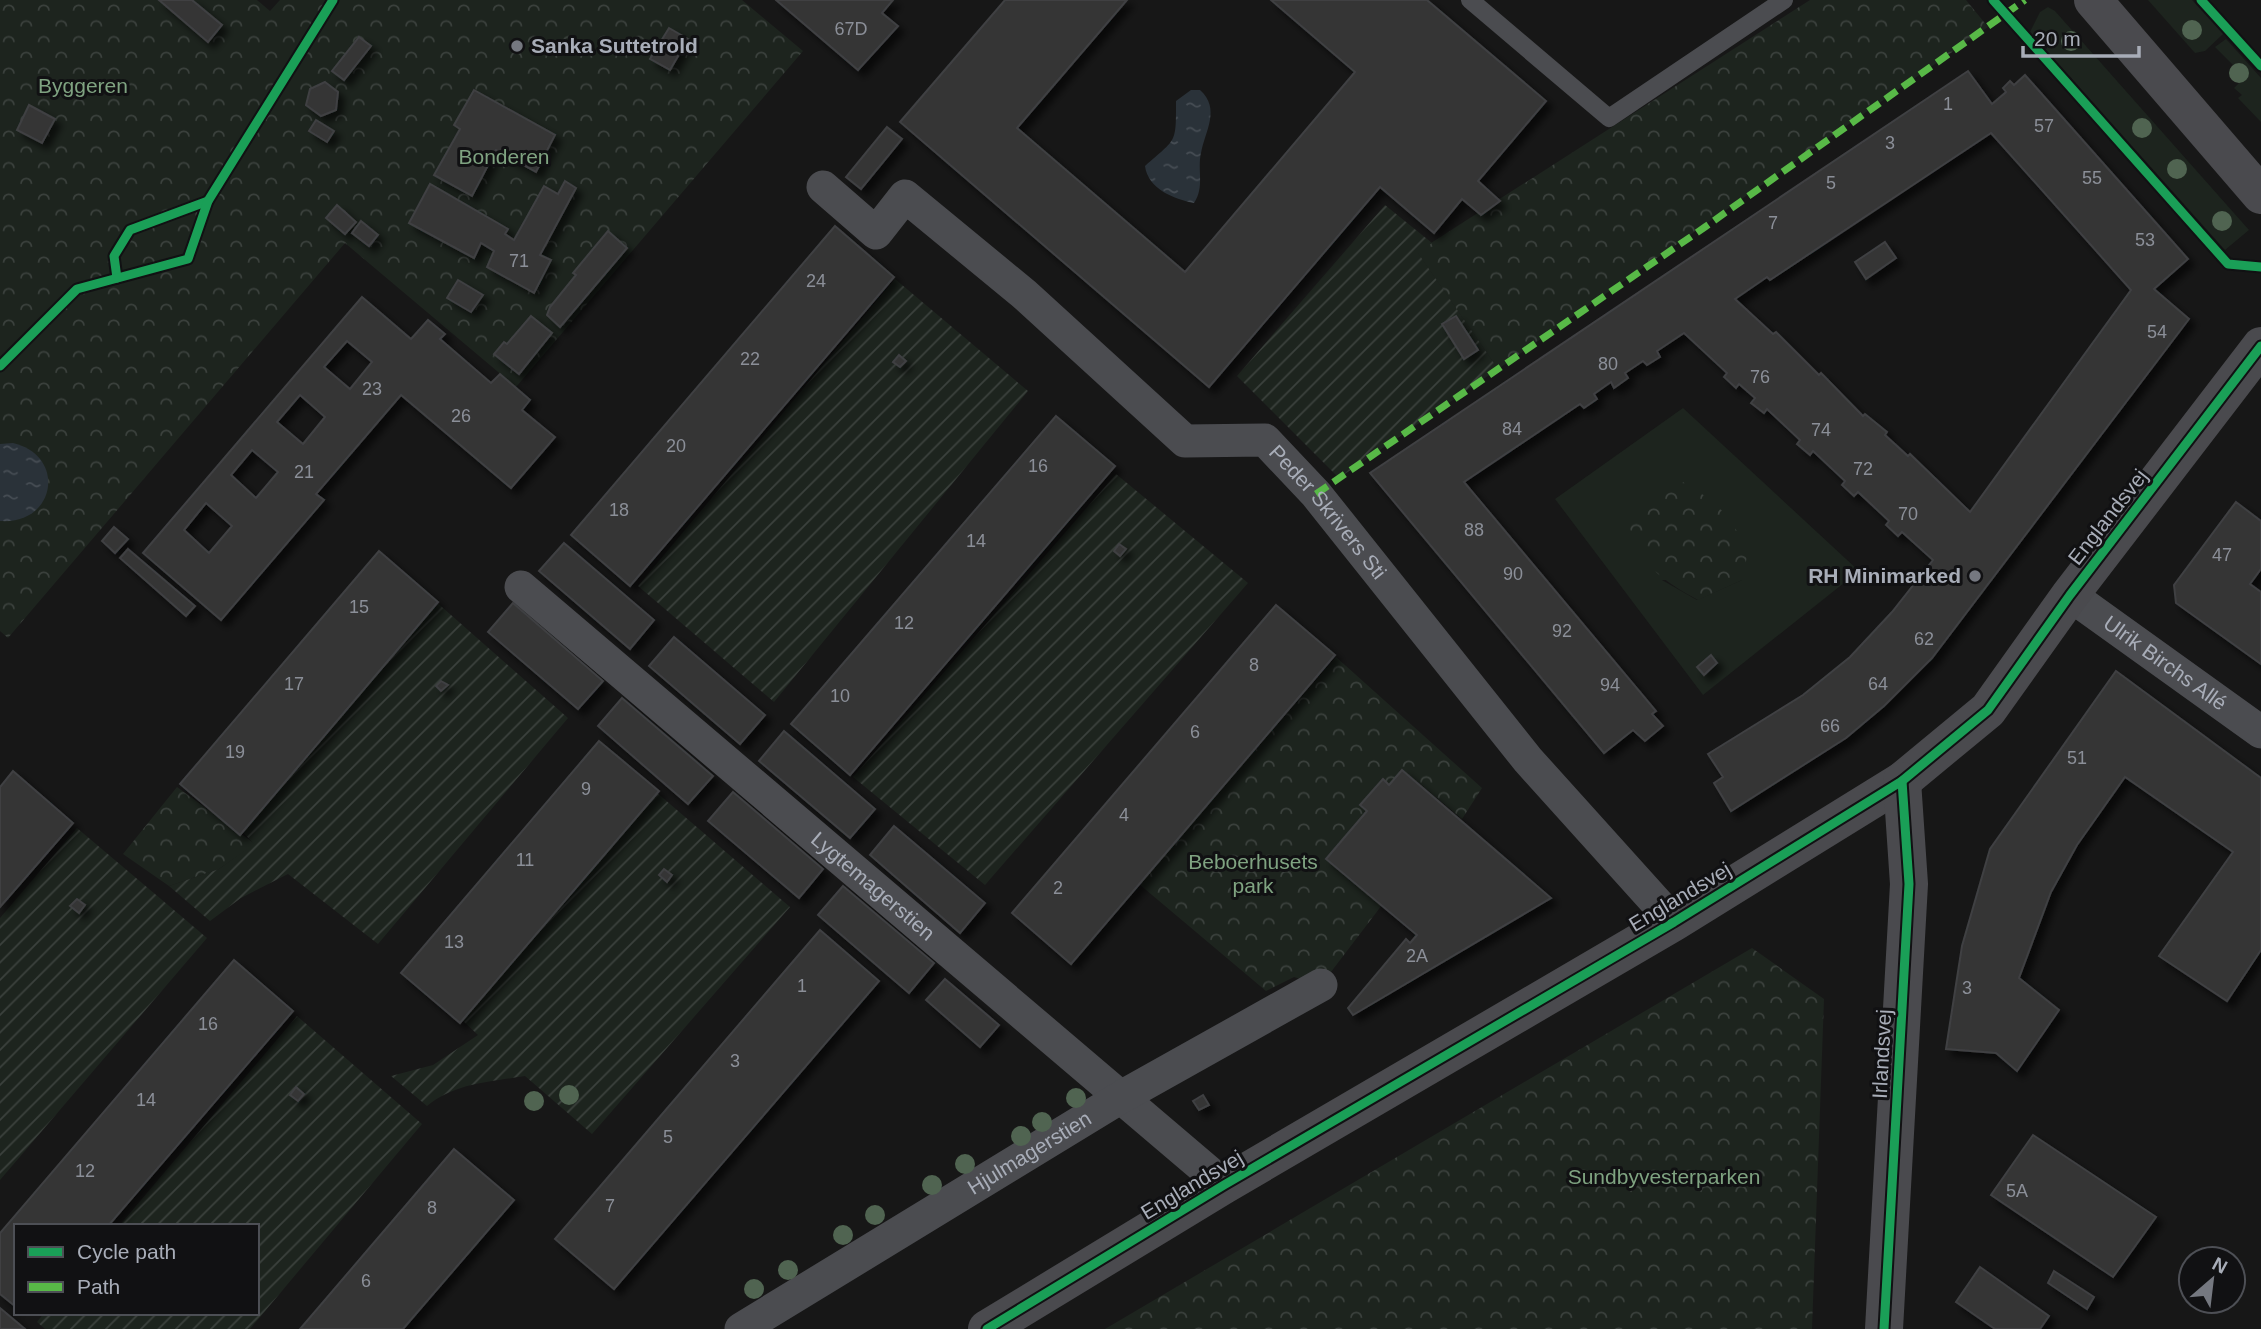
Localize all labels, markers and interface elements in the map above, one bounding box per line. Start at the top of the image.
scale bar [2023,14,2138,58]
house number: 67D [834,19,868,39]
text: 20 m [2034,27,2081,50]
place label: Sanka Suttetrold [531,34,698,57]
marker: Sanka Suttetrold [509,38,525,54]
park label: Byggeren [38,74,128,97]
house number: 1 [1943,94,1953,114]
house number: 57 [2034,116,2054,136]
house number: 3 [1885,133,1895,153]
park label: Bonderen [458,145,550,168]
house number: 55 [2082,168,2102,188]
house number: 5 [1826,173,1836,193]
house number: 7 [1768,213,1778,233]
house number: 53 [2135,230,2155,250]
house number: 71 [509,251,529,271]
house number: 24 [806,271,826,291]
house number: 54 [2147,322,2167,342]
house number: 22 [740,349,760,369]
house number: 80 [1598,354,1618,374]
house number: 76 [1750,367,1770,387]
house number: 23 [362,379,382,399]
house number: 26 [451,406,471,426]
house number: 84 [1502,419,1522,439]
house number: 74 [1811,420,1831,440]
house number: 20 [666,436,686,456]
street label: Peder Skrivers Sti [1265,440,1391,583]
house number: 16 [1028,456,1048,476]
house number: 72 [1853,459,1873,479]
house number: 21 [294,462,314,482]
street label: Englandsvej [2063,465,2152,569]
house number: 18 [609,500,629,520]
house number: 70 [1898,504,1918,524]
house number: 88 [1464,520,1484,540]
house number: 14 [966,531,986,551]
house number: 47 [2212,545,2232,565]
house number: 90 [1503,564,1523,584]
place label: RH Minimarked [1808,564,1961,587]
marker: RH Minimarked [1967,568,1983,584]
house number: 15 [349,597,369,617]
street label: Ulrik Birchs Allé [2099,611,2231,715]
house number: 12 [894,613,914,633]
house number: 92 [1552,621,1572,641]
house number: 62 [1914,629,1934,649]
house number: 8 [1249,655,1259,675]
house number: 17 [284,674,304,694]
house number: 64 [1868,674,1888,694]
house number: 94 [1600,675,1620,695]
house number: 10 [830,686,850,706]
house number: 66 [1820,716,1840,736]
house number: 6 [1190,722,1200,742]
house number: 19 [225,742,245,762]
house number: 51 [2067,748,2087,768]
house number: 9 [581,779,591,799]
house number: 4 [1119,805,1129,825]
street label: Lygtemagerstien [807,827,940,945]
house number: 11 [516,850,534,870]
park label: Beboerhusets park [1188,850,1318,897]
street label: Englandsvej [1625,857,1735,936]
house number: 2 [1053,878,1063,898]
house number: 13 [444,932,464,952]
house number: 2A [1406,946,1428,966]
house number: 1 [797,976,807,996]
house number: 3 [1962,978,1972,998]
street label: Irlandsvej [1868,1008,1895,1099]
house number: 16 [198,1014,218,1034]
house number: 3 [730,1051,740,1071]
house number: 14 [136,1090,156,1110]
street label: Hjulmagerstien [963,1106,1095,1199]
house number: 5 [663,1127,673,1147]
street label: Englandsvej [1137,1145,1247,1224]
house number: 12 [75,1161,95,1181]
park label: Sundbyvesterparken [1568,1165,1760,1188]
house number: 5A [2006,1181,2028,1201]
house number: 7 [605,1196,615,1216]
house number: 8 [427,1198,437,1218]
legend [14,1224,259,1315]
text: Cycle path [77,1240,176,1263]
north arrow [2177,1245,2247,1315]
text: N [2209,1253,2231,1278]
house number: 6 [361,1271,371,1291]
text: Path [77,1275,120,1298]

